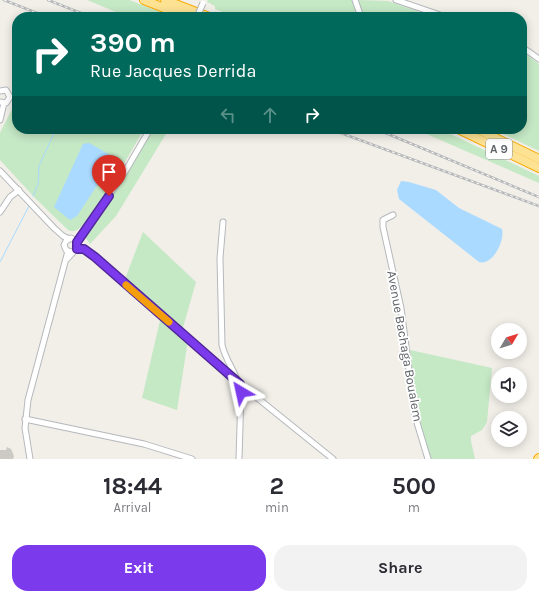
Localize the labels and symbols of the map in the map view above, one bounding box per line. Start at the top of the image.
road number: A 9 [486,139,512,159]
pin [92,155,126,196]
street label: Avenue Bachaga Boualem [384,269,426,423]
north arrow [491,323,527,359]
position arrow [220,371,262,413]

